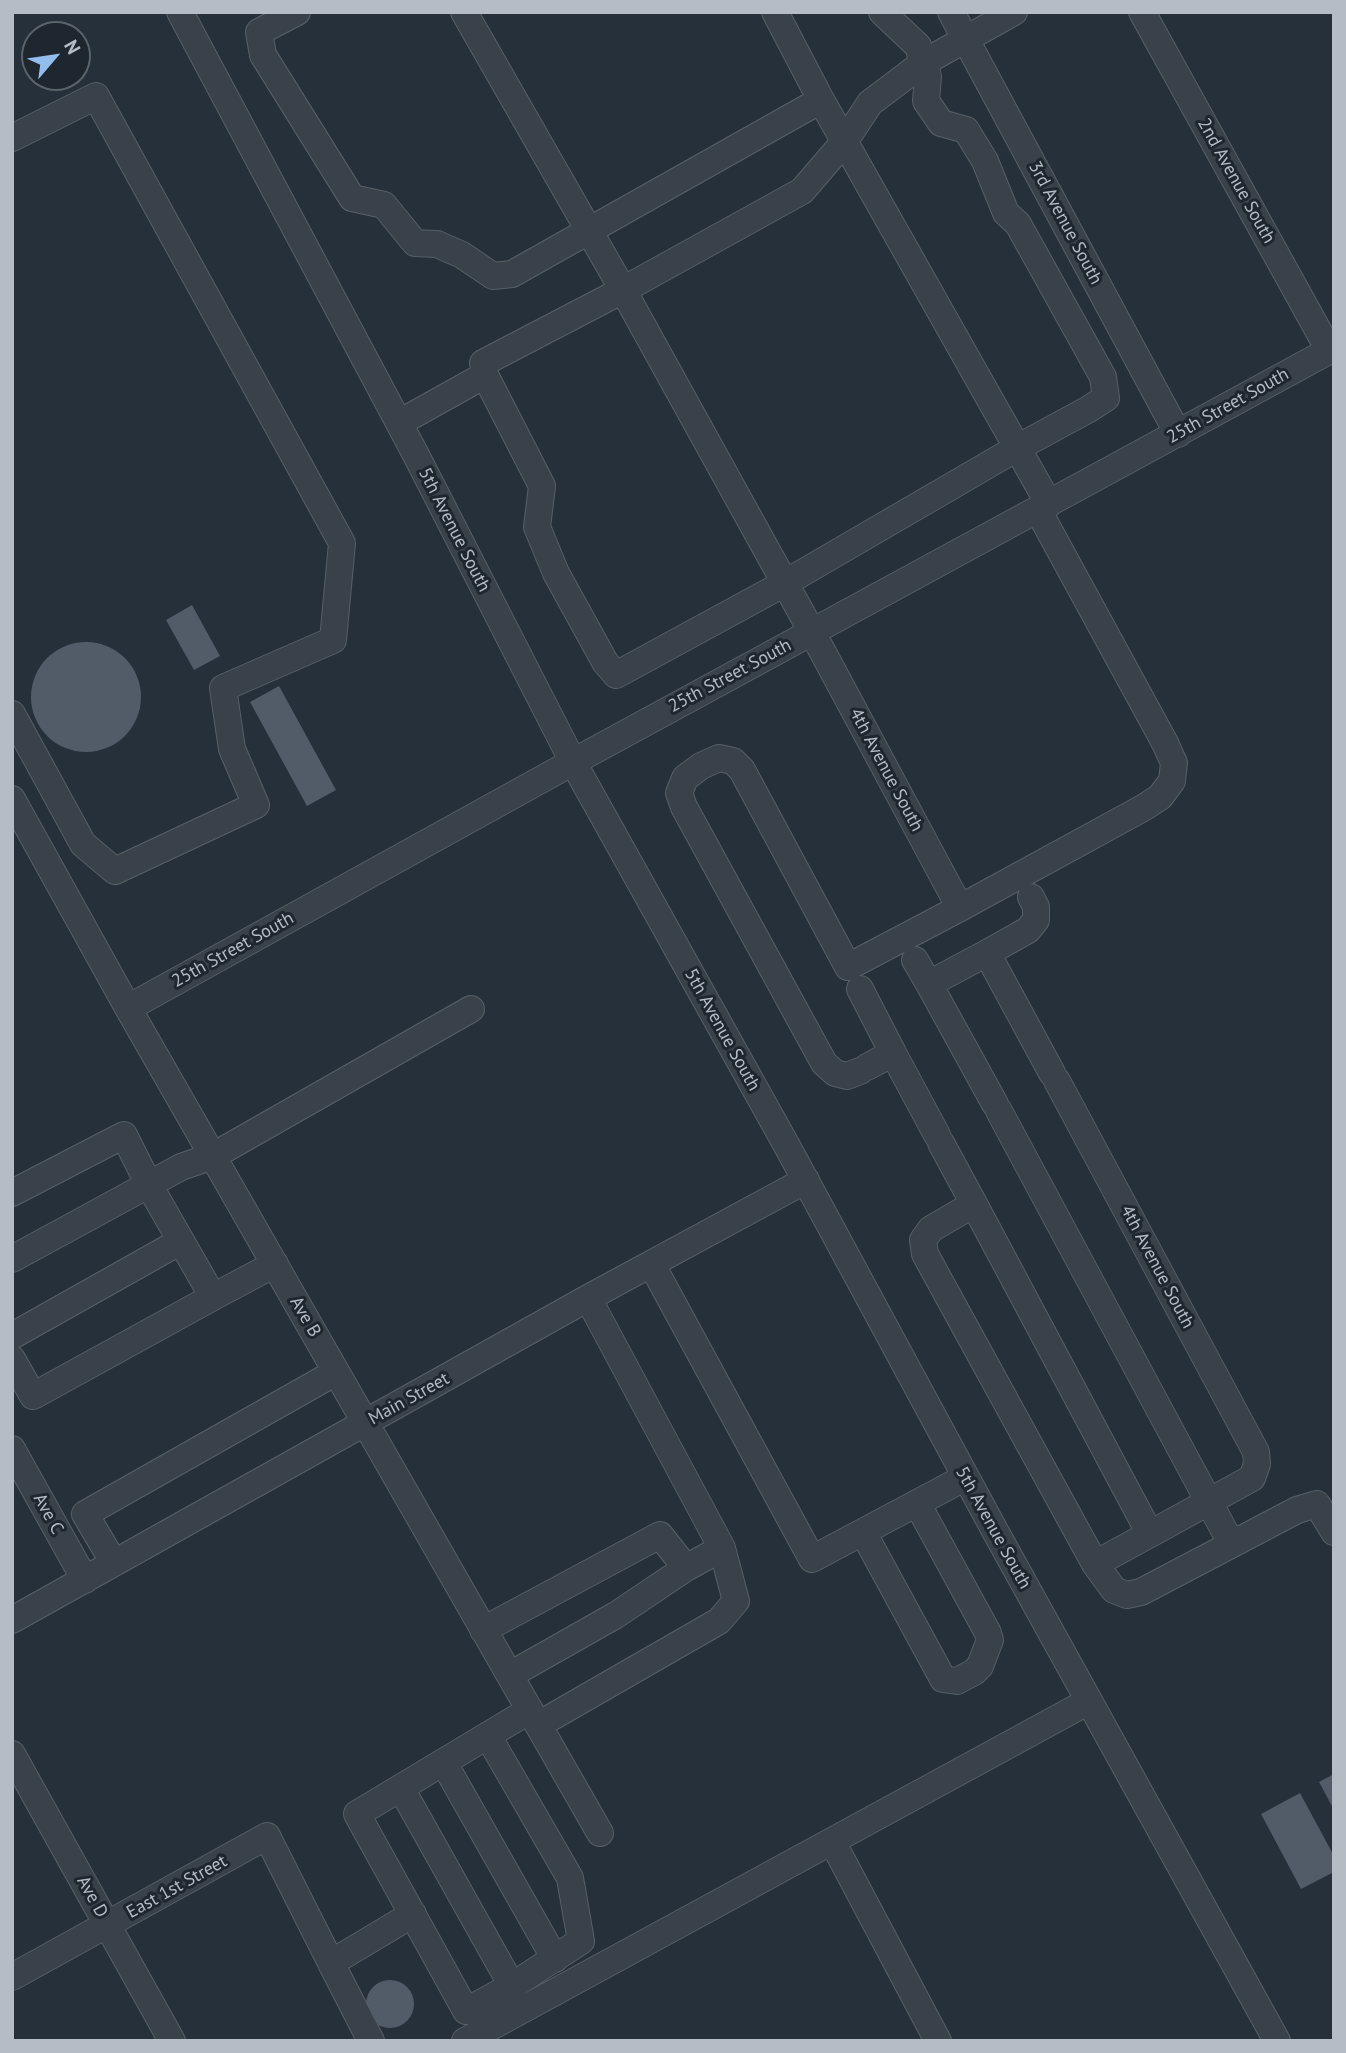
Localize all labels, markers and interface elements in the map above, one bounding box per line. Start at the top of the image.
north arrow [21,21,91,91]
text: N [59,36,86,58]
street label: 2nd Avenue South [1193,115,1279,247]
street label: 3rd Avenue South [1023,158,1107,288]
street label: 25th Street South [1163,364,1293,448]
street label: 5th Avenue South [413,464,495,596]
street label: 25th Street South [665,635,795,717]
street label: 4th Avenue South [844,705,928,835]
street label: 25th Street South [168,908,298,992]
street label: 5th Avenue South [679,965,765,1095]
street label: 4th Avenue South [1115,1202,1199,1332]
street label: Ave B [285,1293,325,1341]
street label: Main Street [365,1368,453,1430]
street label: 5th Avenue South [950,1463,1036,1593]
street label: Ave C [28,1490,68,1538]
street label: East 1st Street [123,1851,231,1923]
street label: Ave D [72,1872,112,1922]

